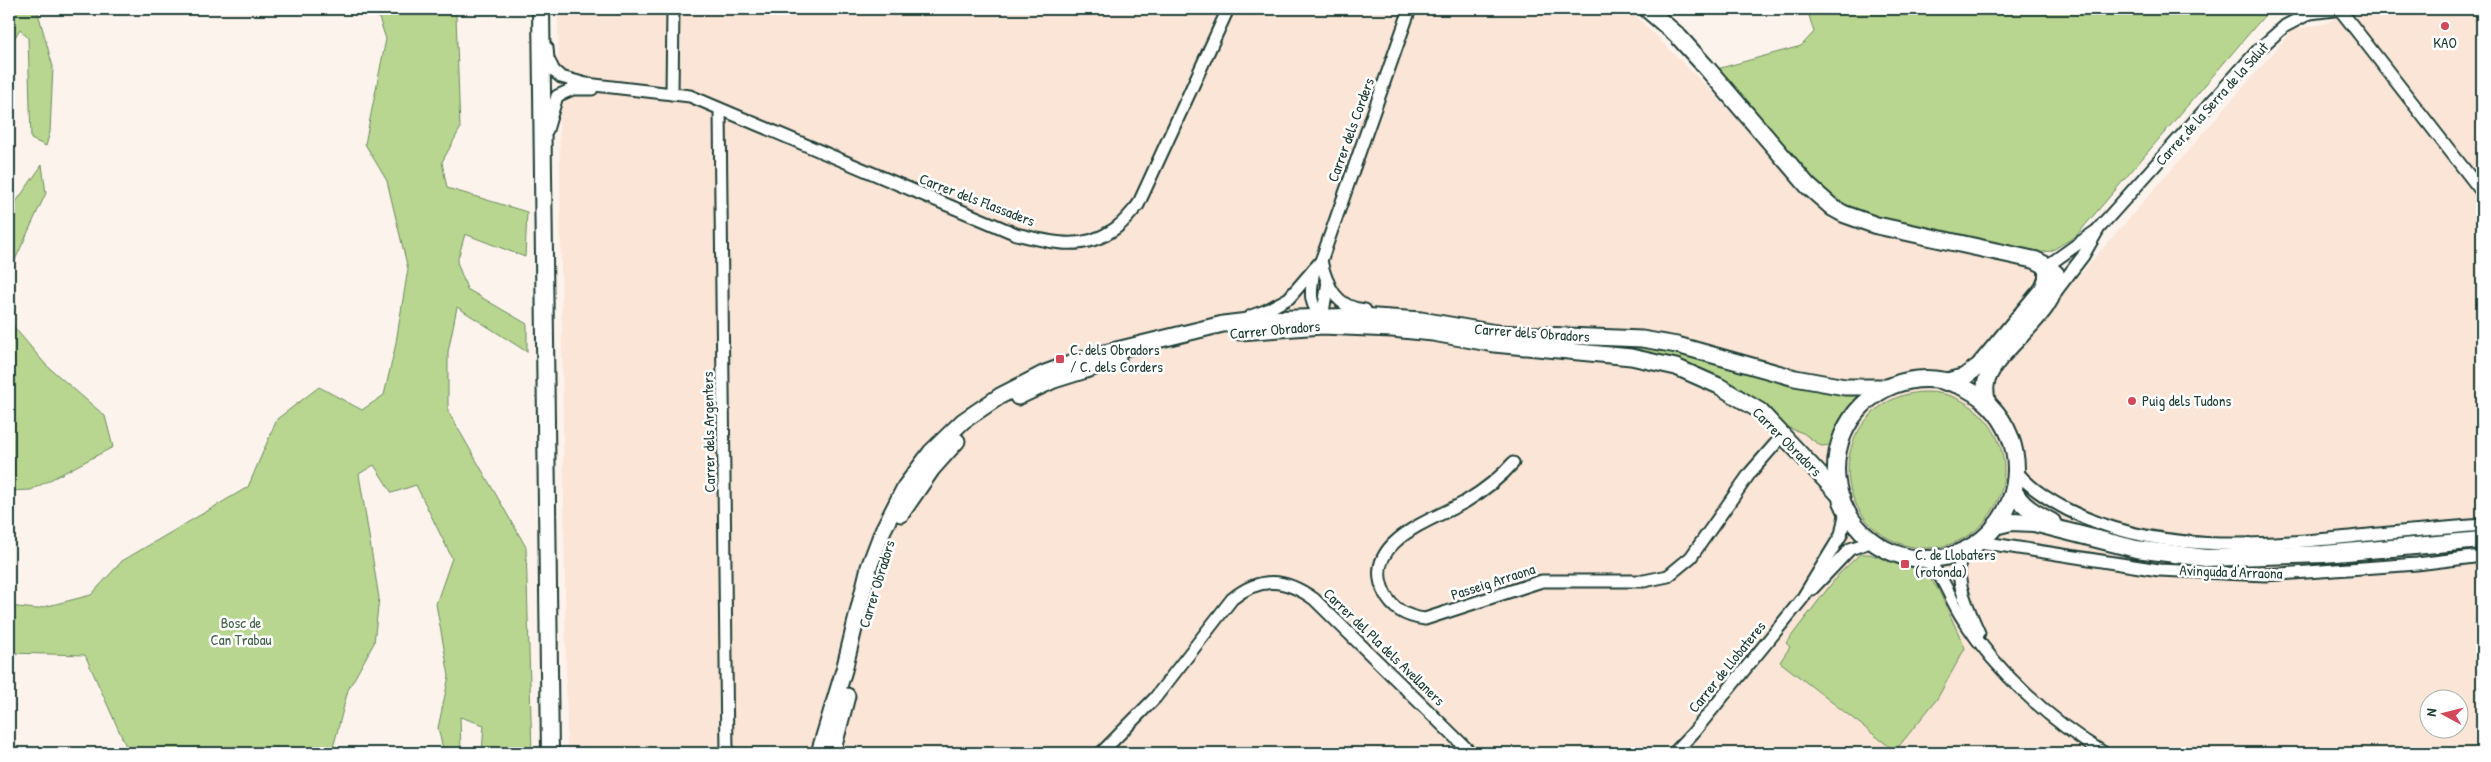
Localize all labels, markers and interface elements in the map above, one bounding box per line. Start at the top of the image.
marker: KAO [2439,20,2451,32]
place label: KAO [2433,32,2457,53]
street label: Carrer de la Serra de la Salut [2150,37,2273,170]
street label: Carrer dels Corders [1322,75,1379,185]
street label: Carrer dels Flassaders [916,168,1038,231]
street label: Carrer Obradors [1229,315,1321,344]
street label: Carrer dels Obradors [1474,318,1591,347]
place label: C. dels Obradors / C. dels Corders [1070,339,1163,377]
marker: C. dels Obradors / C. dels Corders [1054,353,1066,365]
street label: Carrer dels Argenters [697,371,720,493]
place label: Puig dels Tudons [2142,390,2231,411]
marker: Puig dels Tudons [2126,395,2138,407]
street label: Carrer Obradors [1748,402,1827,481]
street label: Carrer Obradors [853,537,900,630]
place label: C. de Llobaters (rotonda) [1915,544,1996,582]
street label: Passeig Arraona [1448,558,1538,605]
marker: C. de Llobaters (rotonda) [1899,558,1911,570]
street label: Avinguda d'Arraona [2179,559,2283,584]
street label: Carrer del Pla dels Avellaners [1319,583,1450,710]
park label: Bosc de Can Trabau [210,612,272,650]
street label: Carrer de Llobateres [1683,616,1770,717]
north arrow [2418,690,2468,740]
text: N [2421,707,2441,717]

